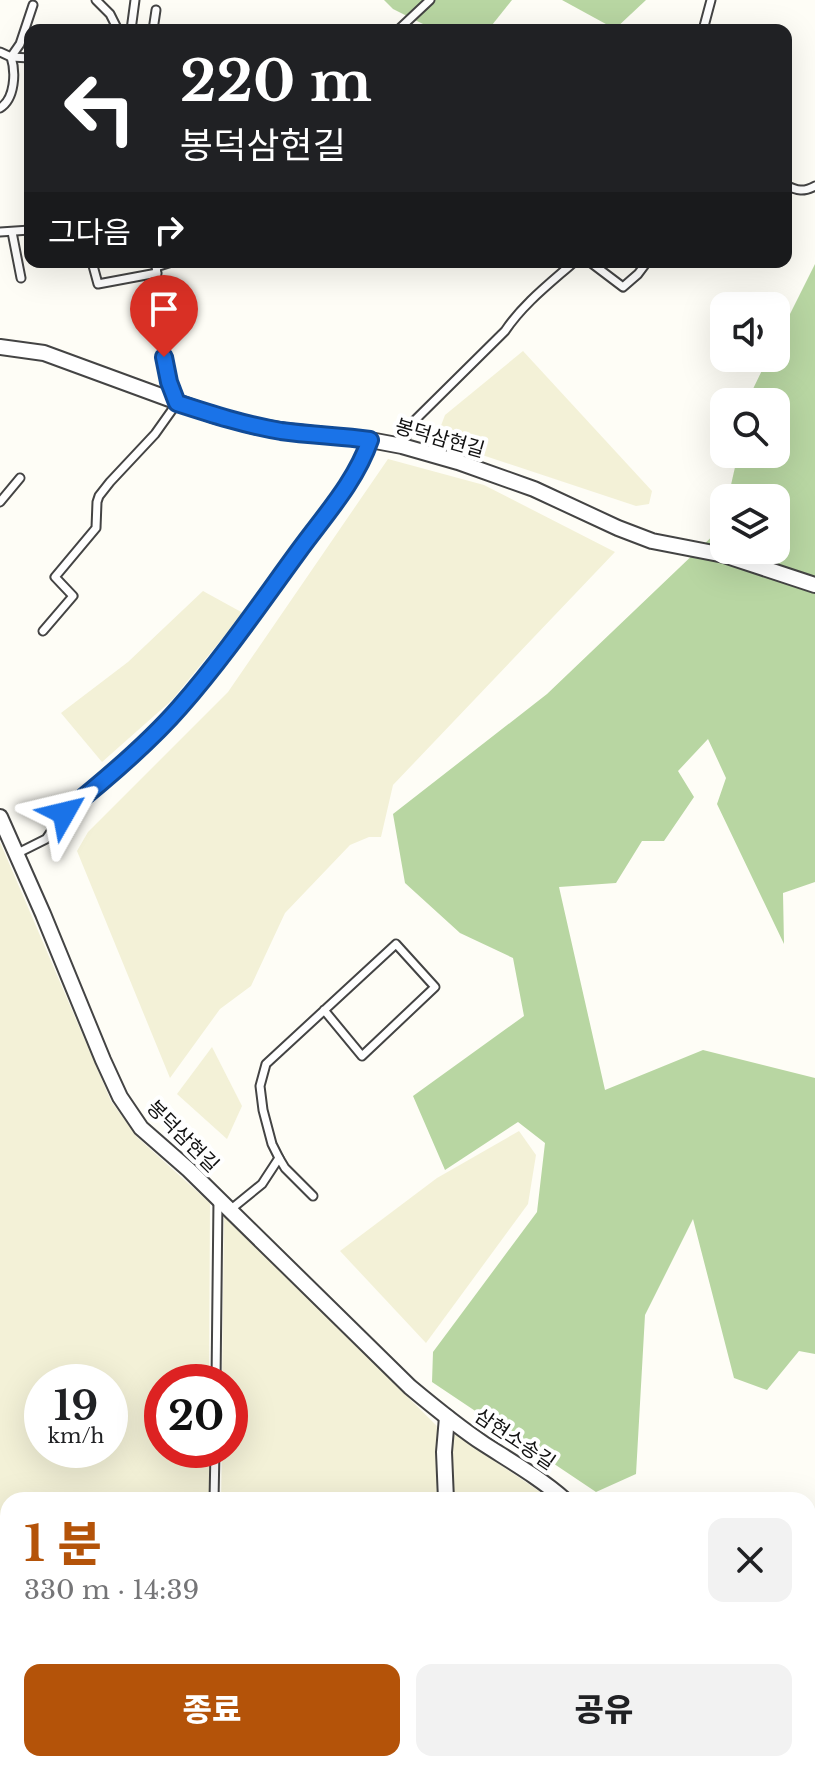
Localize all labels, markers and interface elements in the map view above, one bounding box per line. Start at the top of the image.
text: 220 m [180,47,372,116]
icon: left [48,56,152,160]
text: 봉덕삼현길 [180,123,346,168]
icon: right [147,208,191,252]
text: 그다음 [48,214,131,251]
pin [130,275,198,357]
icon: arrive [142,287,186,331]
map controls [710,292,790,564]
button: sound [710,292,790,372]
button: search [710,388,790,468]
street label: 봉덕삼현길 [392,414,488,462]
button: layers [710,484,790,564]
position arrow [22,771,106,855]
street label: 봉덕삼현길 [142,1095,224,1177]
speed limit sign: 20 [144,1364,248,1468]
text: 19 [54,1381,98,1431]
street label: 삼현소송길 [470,1403,560,1475]
text: km/h [48,1424,104,1448]
text: 1 분 [24,1514,102,1574]
button: close [708,1518,792,1602]
text: 330 m · 14:39 [24,1574,199,1606]
button: 종료 [24,1664,400,1756]
button: 공유 [416,1664,792,1756]

